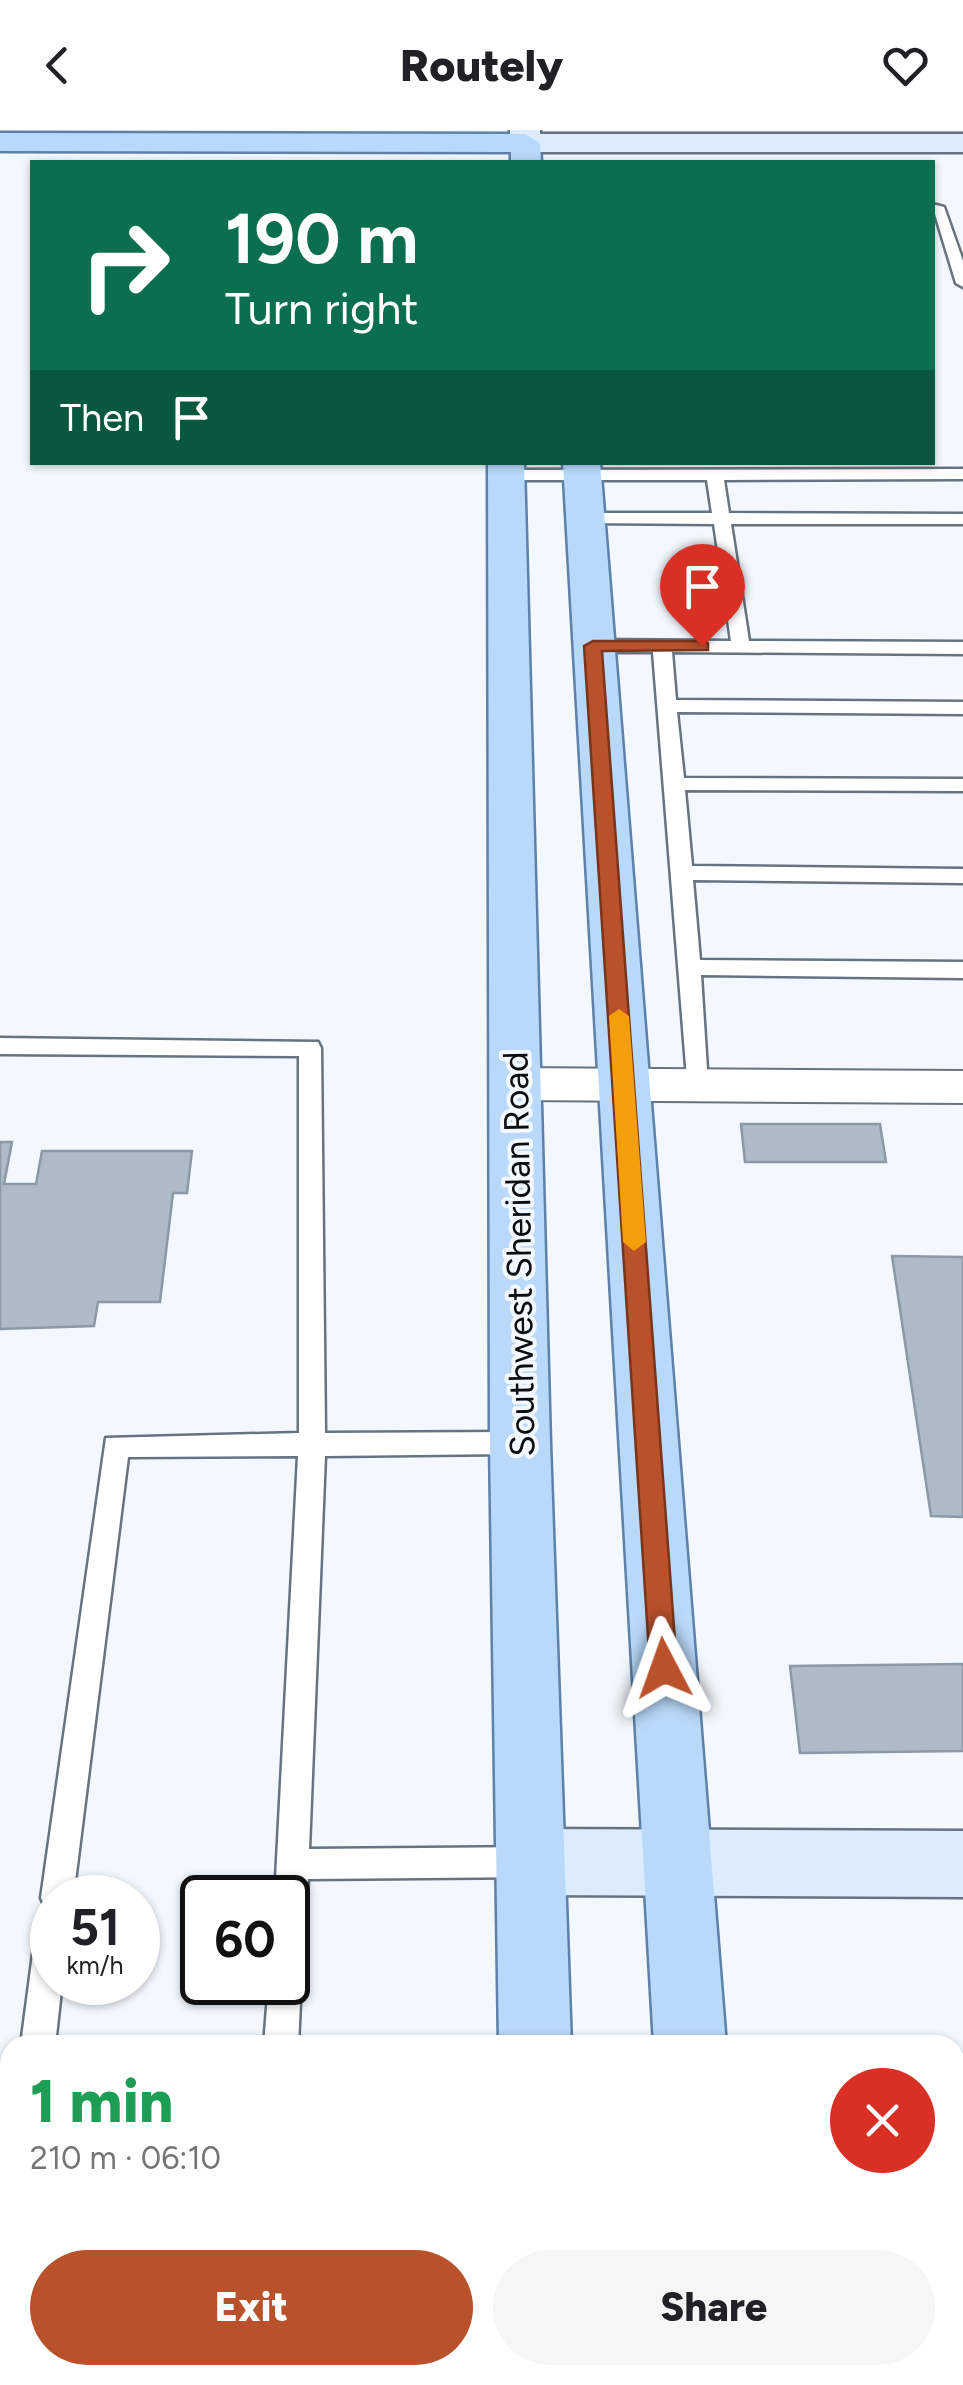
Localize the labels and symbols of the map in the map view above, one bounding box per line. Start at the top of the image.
pin [660,544,745,647]
street label: Southwest Sheridan Road [494,1051,544,1457]
position arrow [612,1616,716,1720]
speed limit sign: 60 [180,1875,310,2005]

